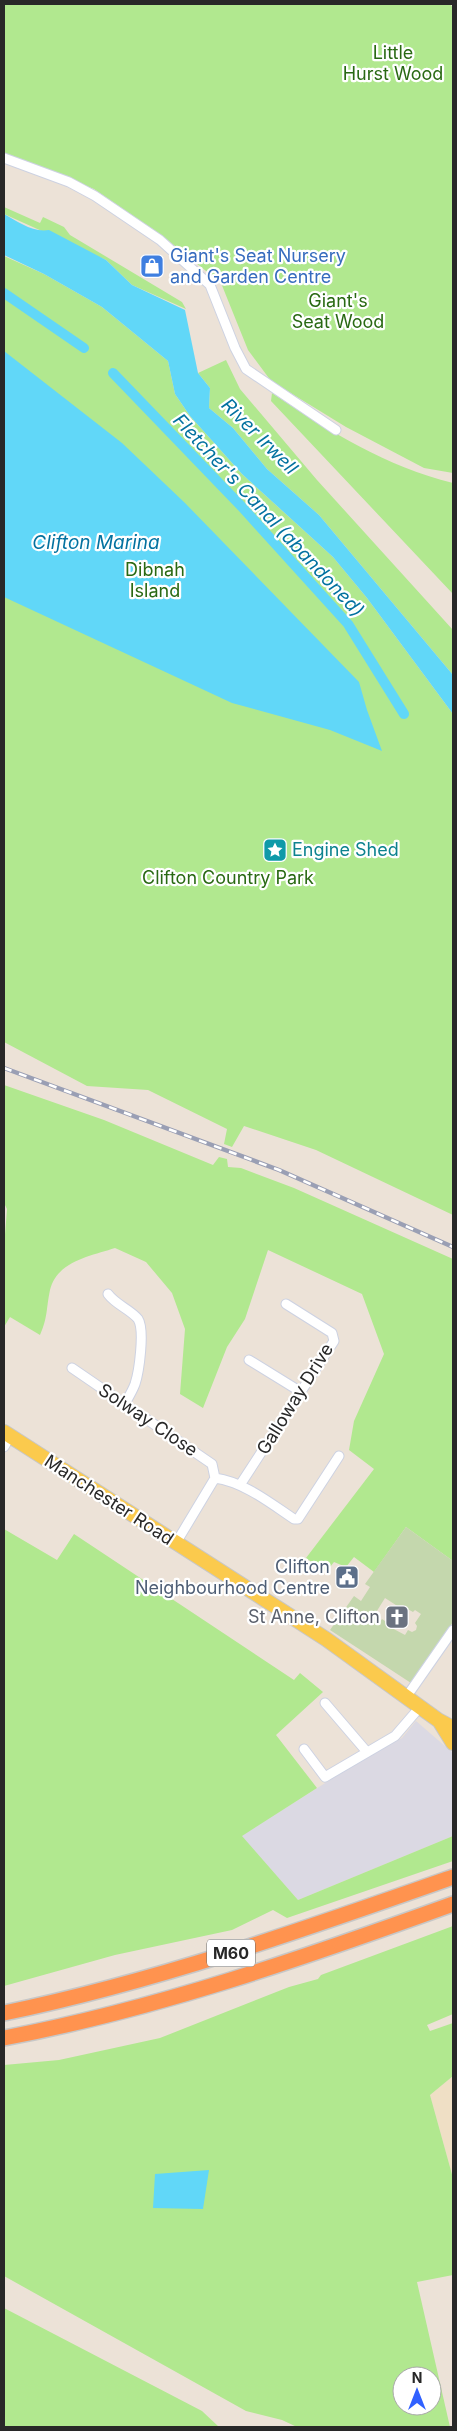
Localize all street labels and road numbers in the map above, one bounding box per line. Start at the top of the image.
street label: Galloway Drive [252,1339,337,1458]
street label: Solway Close [95,1379,202,1460]
street label: Manchester Road [41,1450,178,1549]
road number: M60 [207,1940,255,1966]

